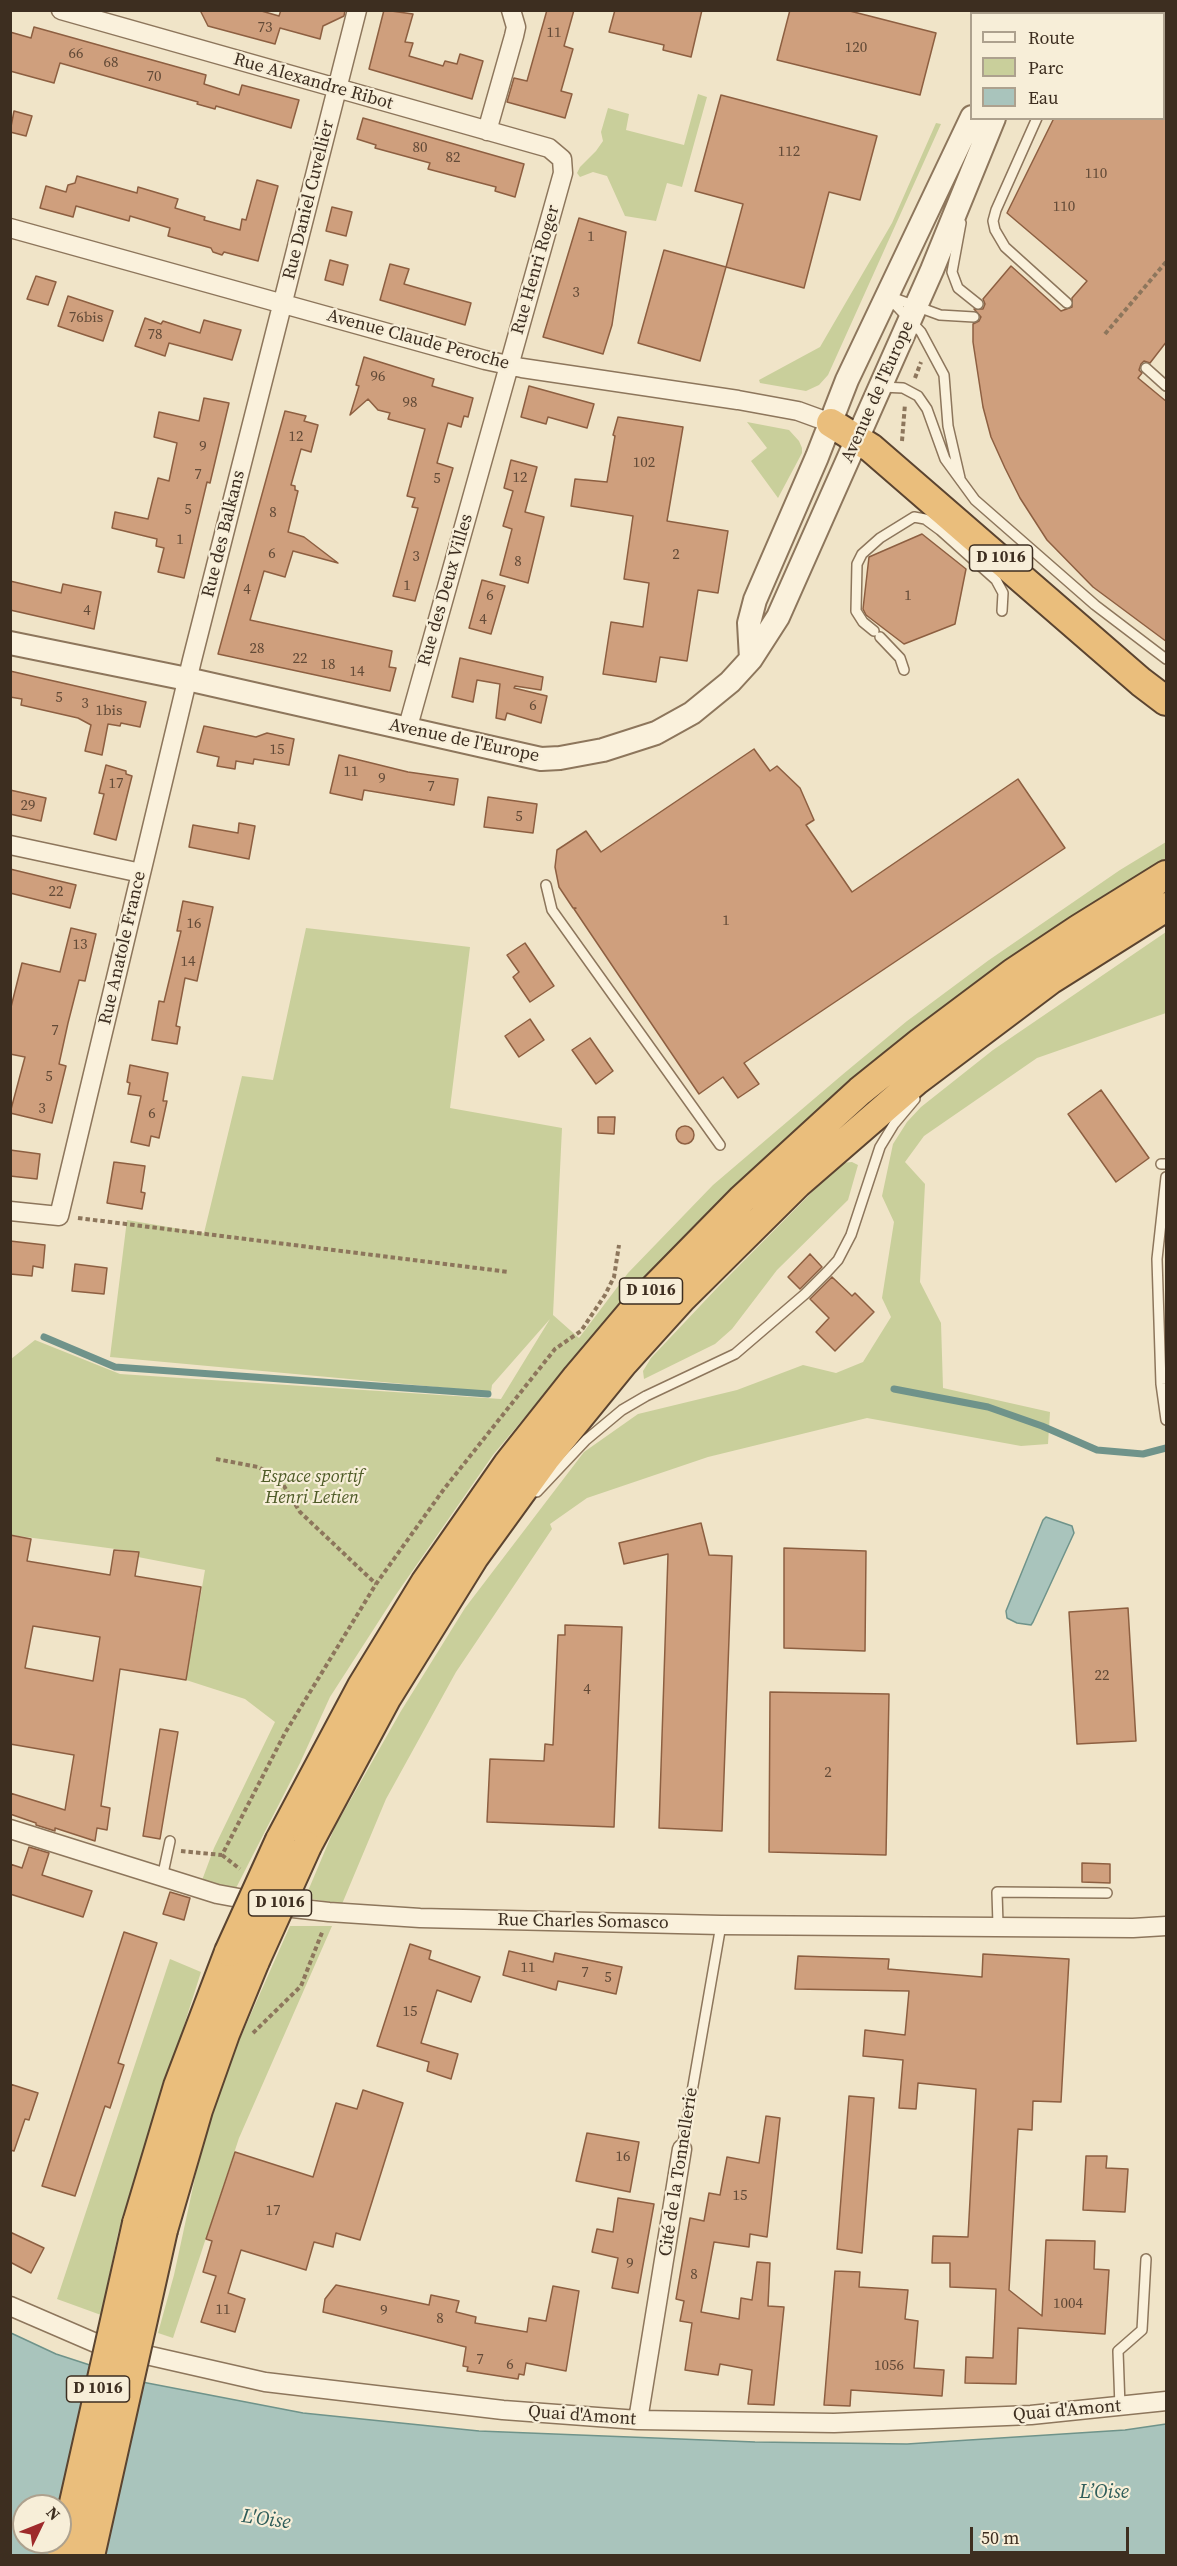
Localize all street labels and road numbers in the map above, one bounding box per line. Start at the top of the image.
street label: Rue Alexandre Ribot [231,49,395,115]
street label: Rue Daniel Cuvellier [279,118,339,282]
street label: Rue Henri Roger [507,203,565,337]
street label: Avenue Claude Peroche [324,305,512,375]
street label: Avenue de l'Europe [837,318,919,466]
street label: Rue des Balkans [198,468,250,600]
street label: Rue des Deux Villes [414,511,478,669]
road number: D 1016 [970,545,1032,571]
street label: Avenue de l'Europe [387,715,541,767]
street label: Rue Anatole France [95,869,151,1027]
road number: D 1016 [620,1278,682,1304]
road number: D 1016 [248,1890,312,1916]
street label: Rue Charles Somasco [497,1910,669,1934]
street label: Cité de la Tonnellerie [655,2086,703,2258]
road number: D 1016 [66,2376,130,2402]
street label: Quai d'Amont [1012,2396,1122,2426]
street label: Quai d'Amont [527,2401,637,2431]

